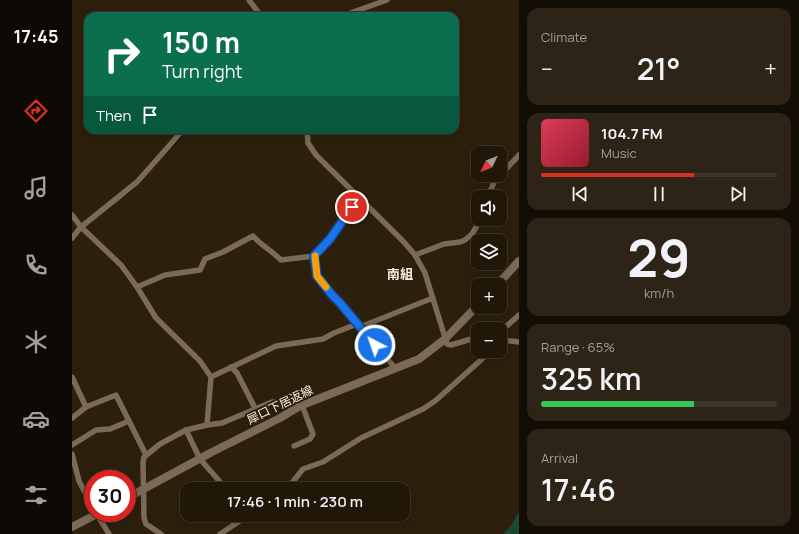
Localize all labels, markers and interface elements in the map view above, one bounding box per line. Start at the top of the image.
text: 150 m [162,23,240,61]
text: 17:45 [13,24,59,48]
icon: right [96,28,148,80]
text: Climate [541,28,587,46]
text: 21° [637,48,680,89]
text: − [541,54,553,84]
text: + [764,54,777,84]
text: Turn right [162,59,243,83]
icon: directions [22,97,50,125]
icon: arrive [139,104,161,126]
text: Then [96,105,131,126]
text: 104.7 FM [601,123,663,144]
text: Music [601,144,637,162]
north arrow [471,146,507,182]
map controls [471,146,507,358]
icon: music [22,174,50,202]
icon: previous [569,183,591,205]
icon: pause [648,183,670,205]
icon: next [727,183,749,205]
pin [335,190,369,224]
button: sound [471,190,507,226]
icon: arrive [341,196,363,218]
text: 29 [627,222,691,293]
button: layers [471,234,507,270]
icon: phone [22,251,50,279]
district label: 南組 [387,265,413,283]
button: + [471,278,507,314]
text: km/h [644,284,674,302]
button: − [471,322,507,358]
position arrow [354,324,396,366]
icon: climate [22,328,50,356]
text: Range · 65% [541,338,615,356]
text: 325 km [541,358,641,399]
street label: 犀口下居返線 [244,381,316,428]
icon: car [22,405,50,433]
text: Arrival [541,449,578,467]
text: 17:46 [541,469,616,510]
speed limit sign: 30 [84,470,136,522]
icon: filters [22,481,50,509]
text: 17:46 · 1 min · 230 m [227,491,363,512]

